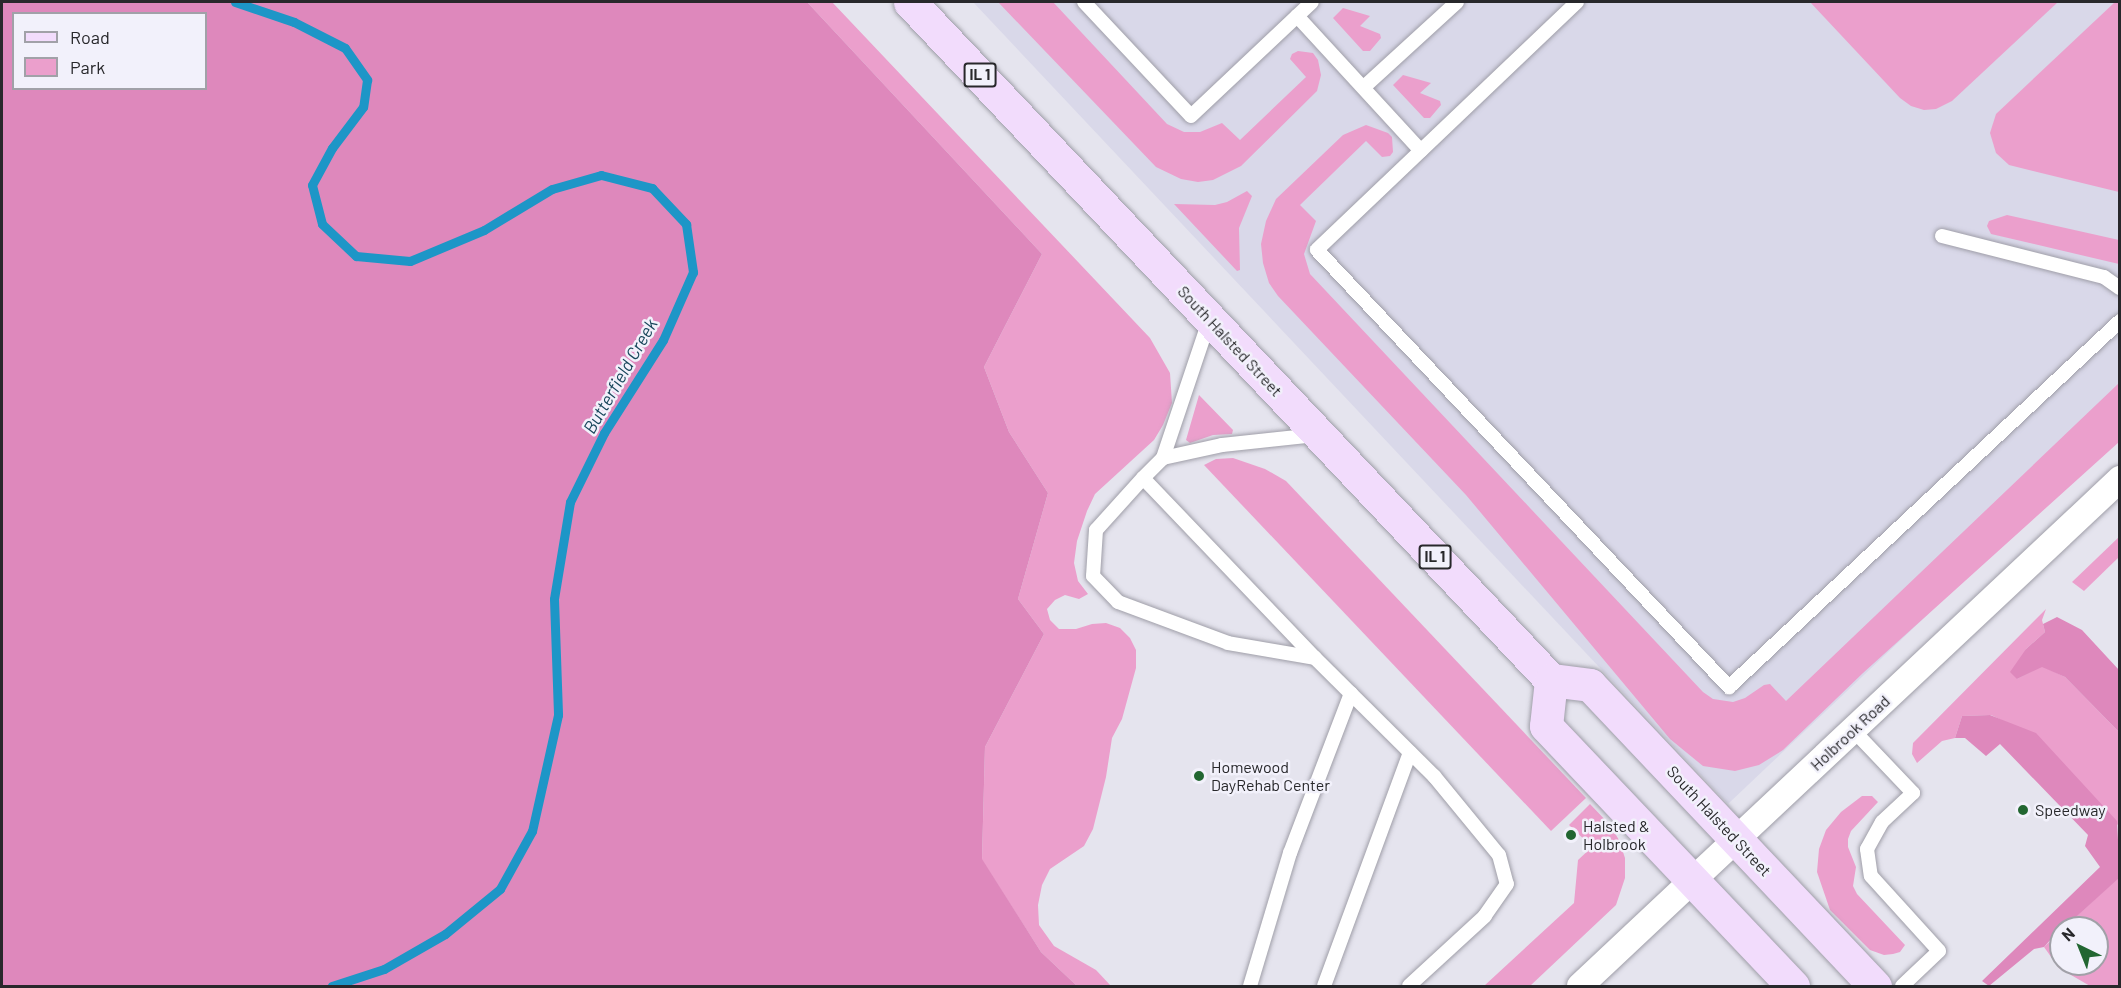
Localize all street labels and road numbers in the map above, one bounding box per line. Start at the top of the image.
road number: IL 1 [964,63,996,87]
street label: South Halsted Street [1174,282,1286,400]
road number: IL 1 [1418,545,1452,569]
street label: Holbrook Road [1806,691,1894,775]
street label: South Halsted Street [1663,762,1775,880]

